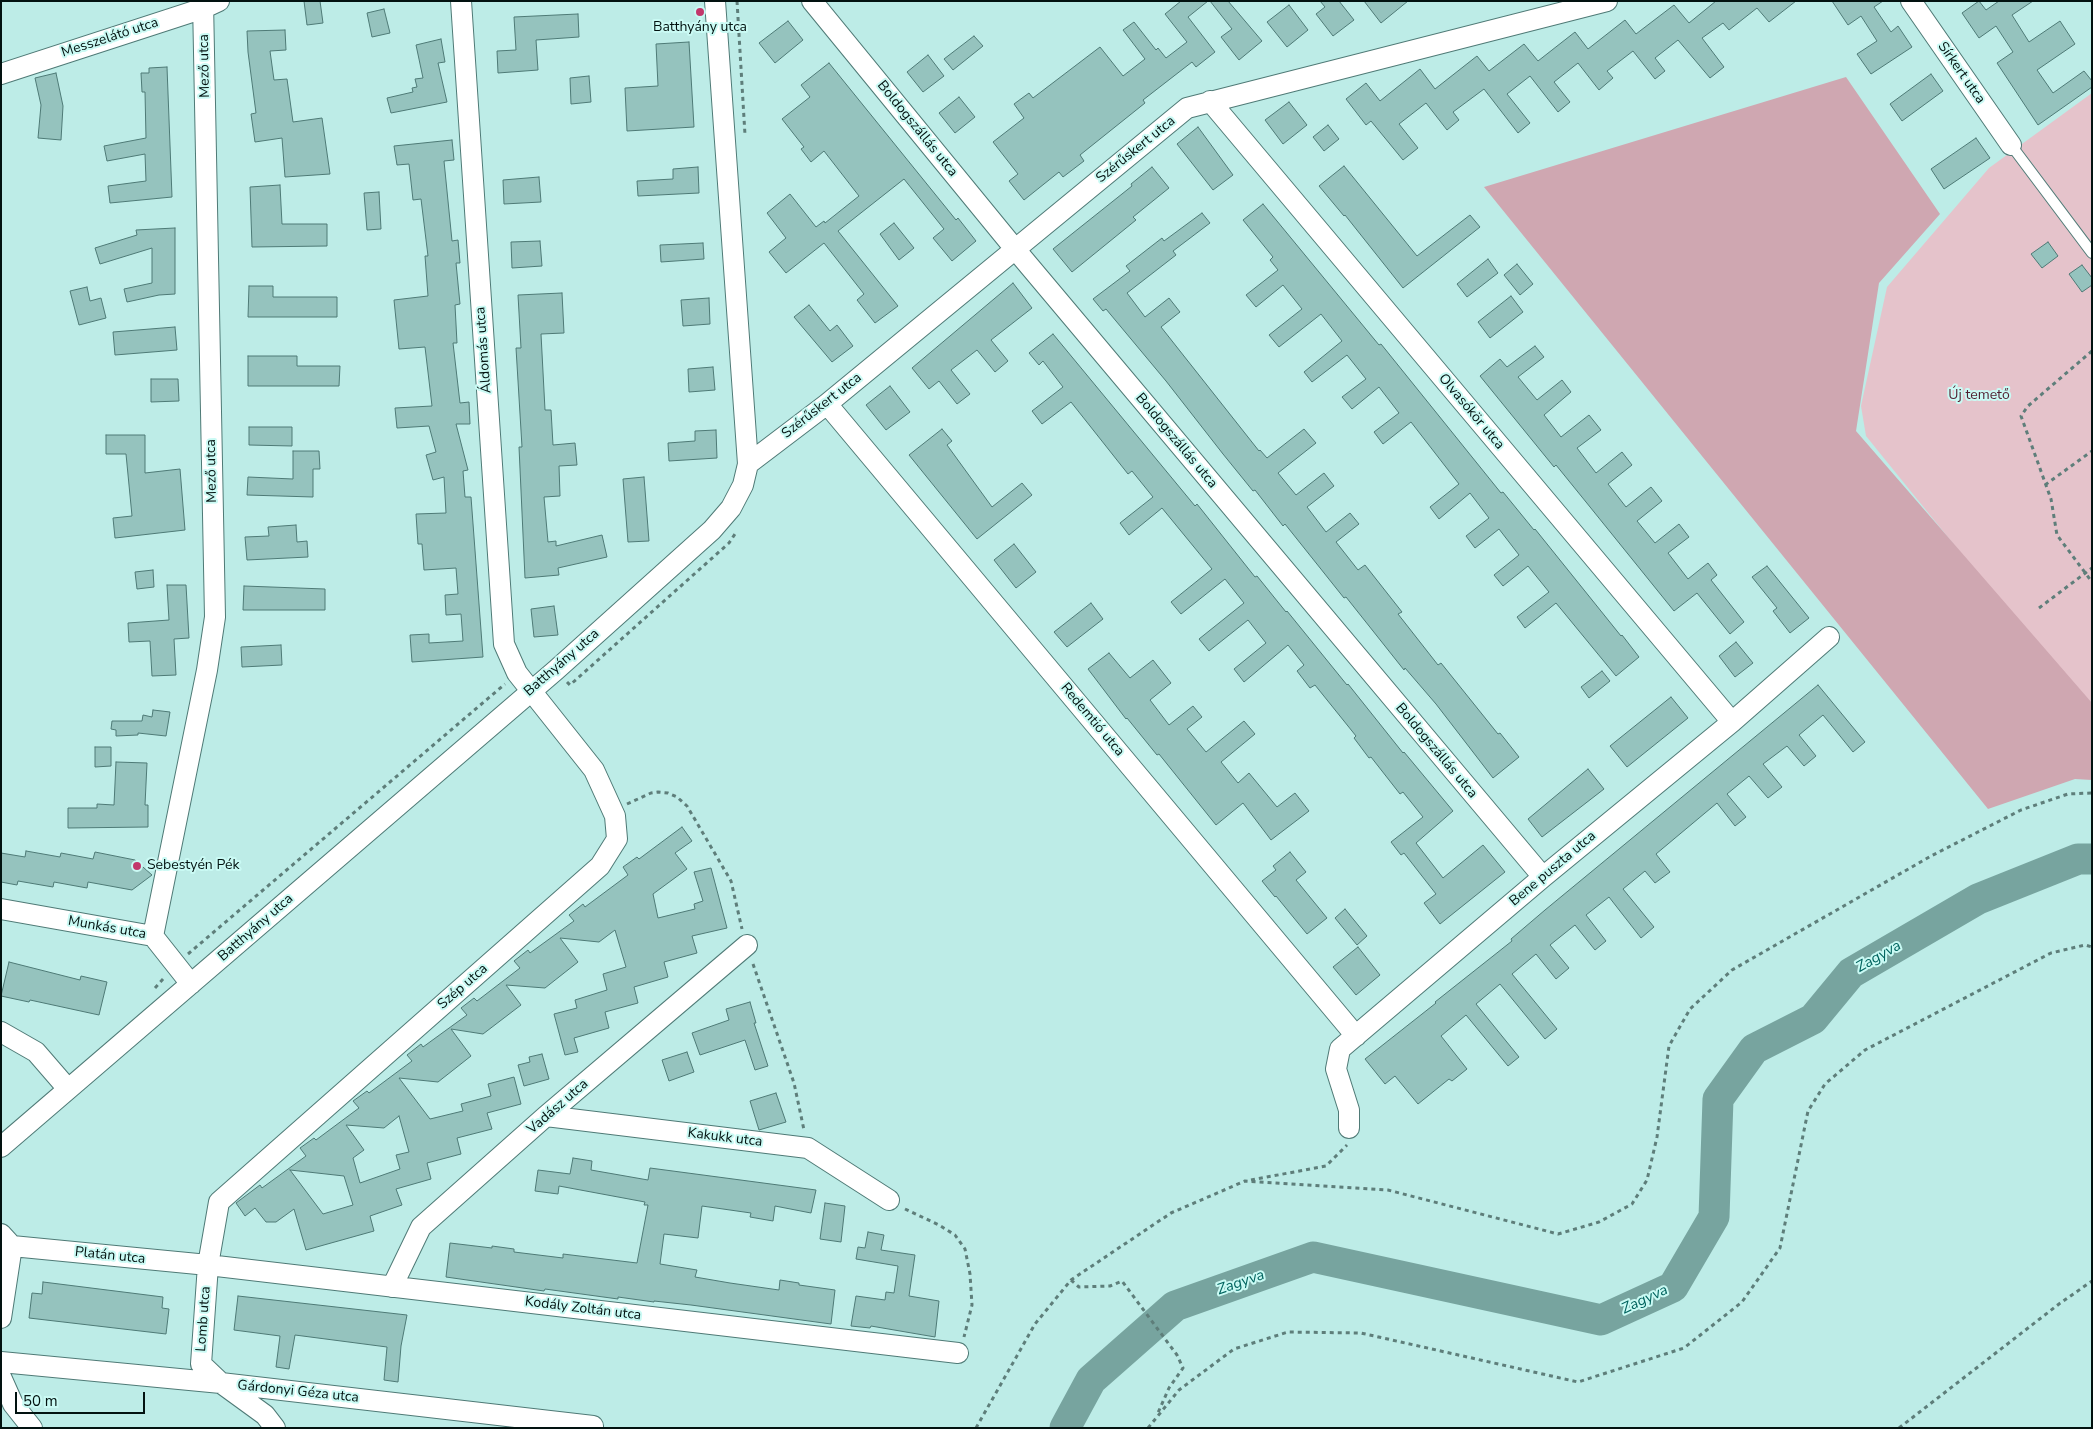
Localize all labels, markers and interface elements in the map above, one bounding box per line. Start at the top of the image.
marker: Batthyány utca [694,6,706,18]
street label: Messzelátó utca [59,14,161,62]
place label: Batthyány utca [653,20,747,36]
street label: Mező utca [196,34,214,98]
street label: Sírkert utca [1934,39,1988,107]
street label: Boldogszállás utca [873,78,961,180]
street label: Szérűskert utca [1093,113,1179,187]
street label: Áldomás utca [473,306,495,394]
street label: Szérűskert utca [779,370,865,442]
street label: Olvasókör utca [1435,371,1507,453]
park label: Új temető [1948,388,2010,404]
street label: Boldogszállás utca [1131,390,1221,492]
street label: Mező utca [203,439,221,503]
street label: Batthyány utca [521,626,603,700]
street label: Redemtió utca [1057,680,1127,760]
street label: Boldogszállás utca [1391,700,1481,802]
street label: Bene puszta utca [1506,828,1600,910]
place label: Sebestyén Pék [147,858,239,874]
marker: Sebestyén Pék [131,860,143,872]
street label: Batthyány utca [215,891,297,965]
street label: Munkás utca [67,913,147,943]
water label: Zagyva [1853,937,1905,977]
street label: Szép utca [435,961,491,1013]
street label: Vadász utca [524,1076,592,1138]
street label: Kakukk utca [687,1125,763,1151]
street label: Platán utca [74,1244,146,1268]
water label: Zagyva [1215,1267,1267,1299]
water label: Zagyva [1619,1282,1671,1318]
street label: Lomb utca [193,1286,215,1352]
street label: Kodály Zoltán utca [524,1294,642,1324]
street label: Gárdonyi Géza utca [236,1377,360,1407]
scale bar [18,1382,148,1414]
text: 50 m [23,1391,58,1411]

